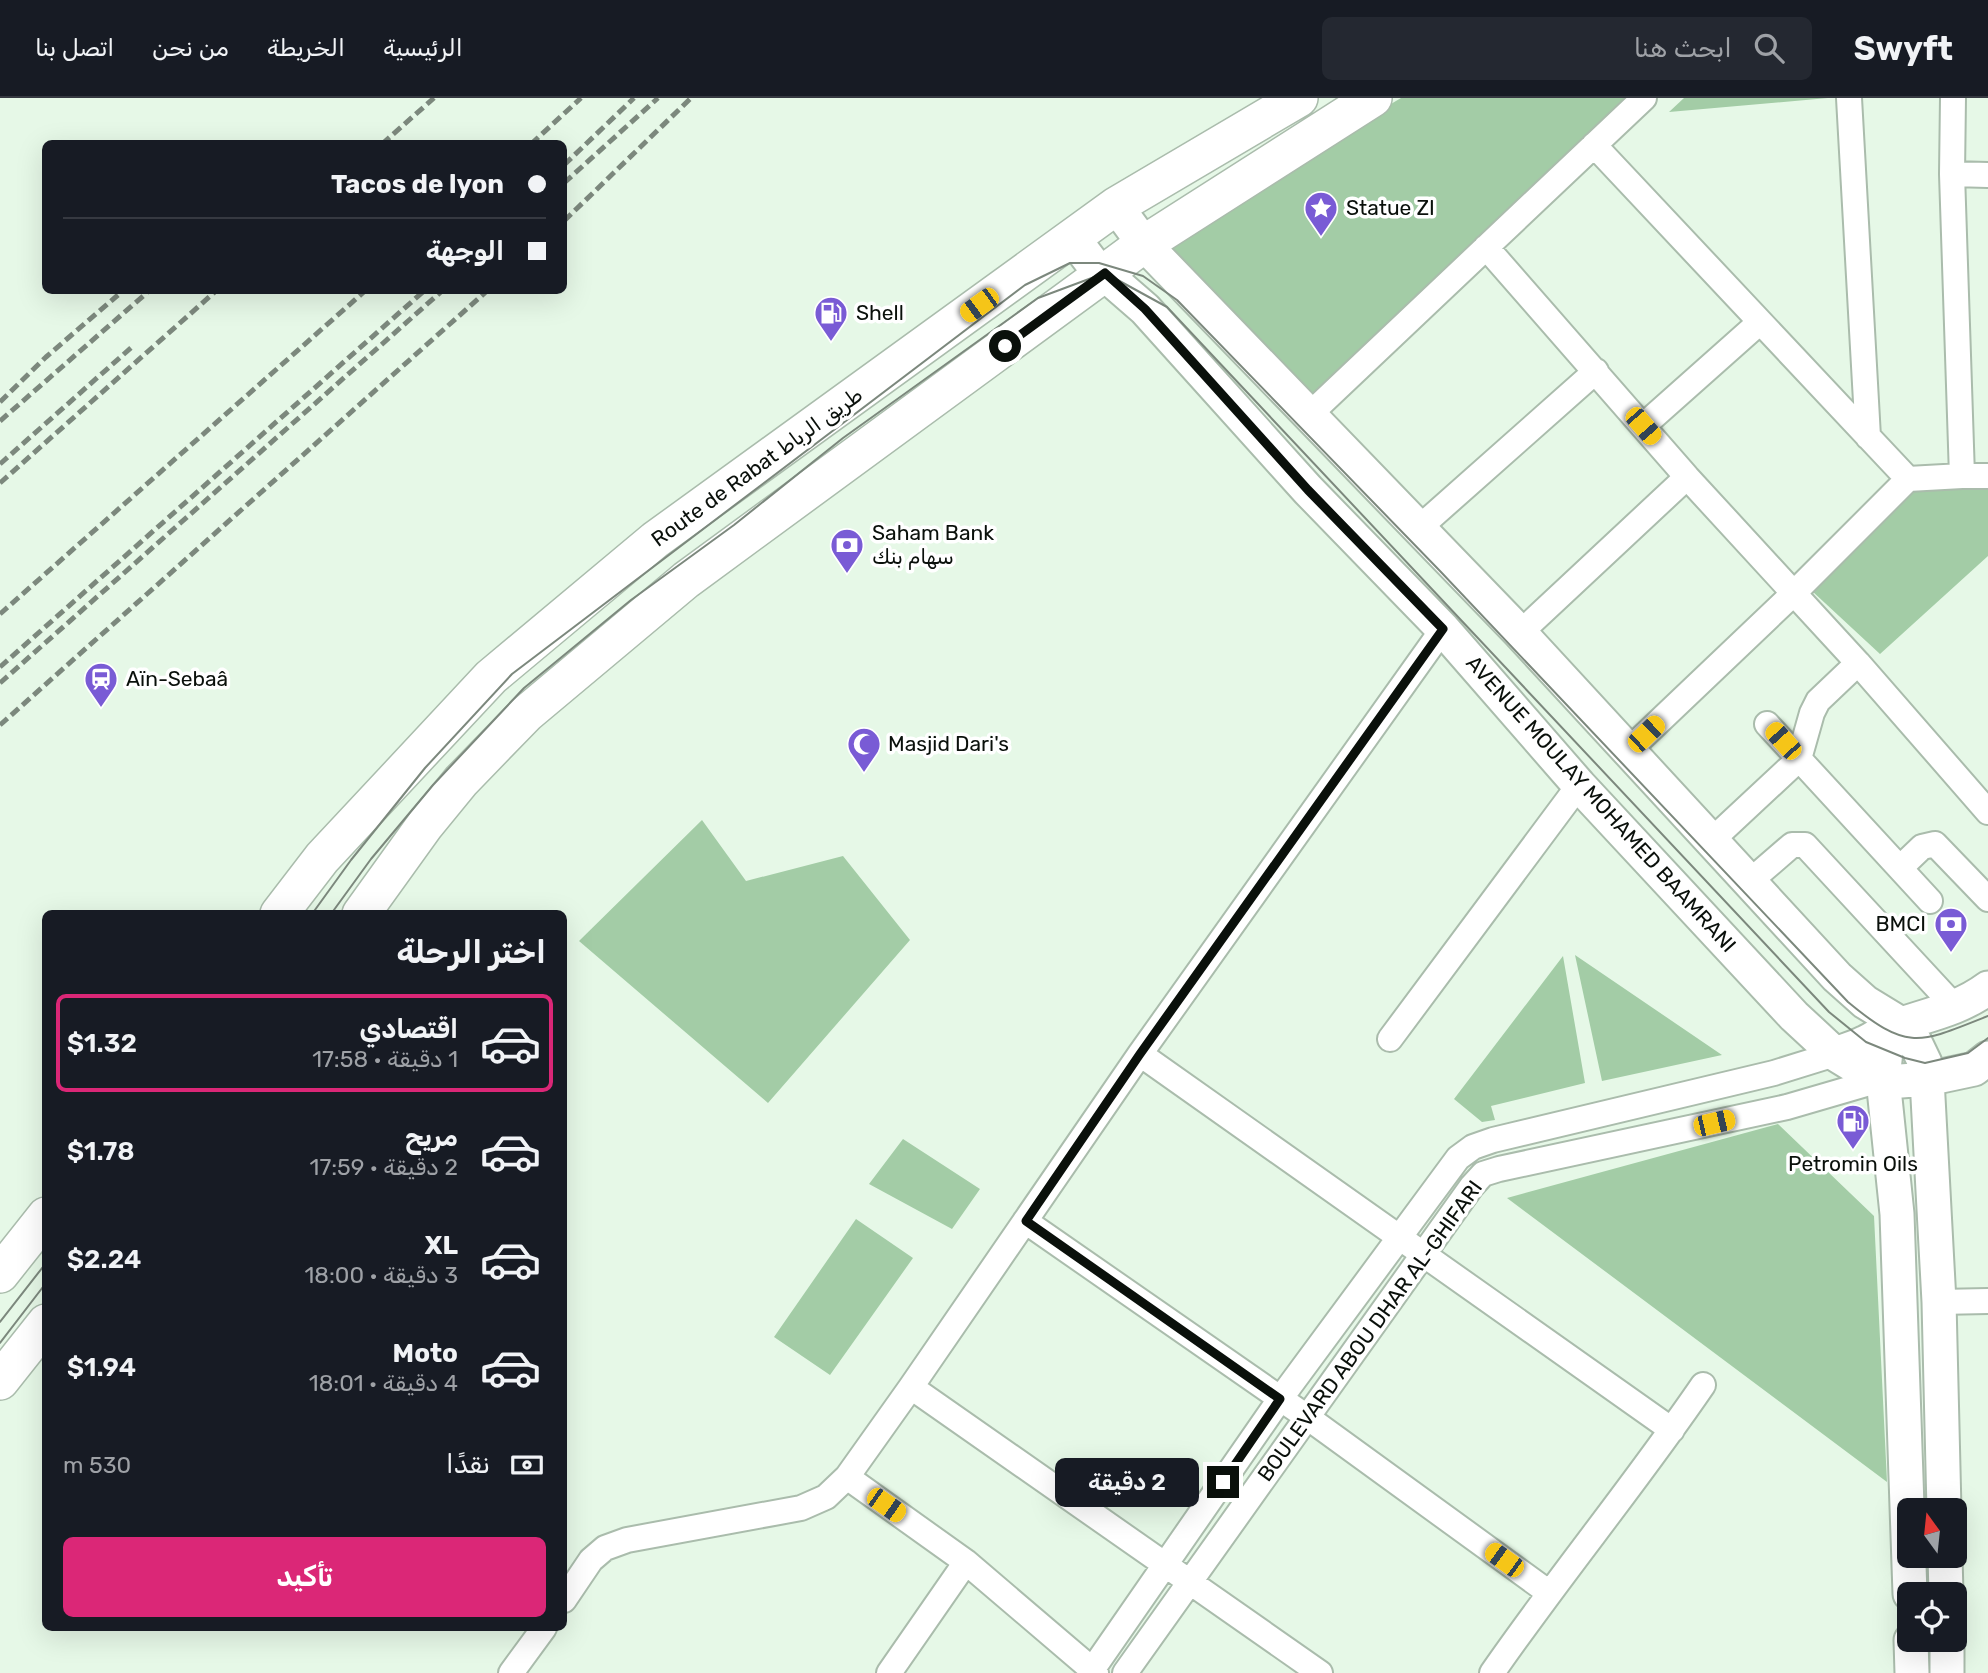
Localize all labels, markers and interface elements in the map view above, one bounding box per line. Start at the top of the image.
search box [1322,17,1812,80]
icon: search [1750,29,1788,67]
text: Swyft [1854,29,1953,68]
text: ابحث هنا [1634,33,1732,64]
text: اتصل بنا [35,34,114,62]
text: من نحن [152,34,229,62]
text: الخريطة [267,34,345,62]
text: الرئيسية [383,34,463,62]
text: Tacos de lyon [331,169,504,200]
place icon: Statue ZI [1302,189,1340,238]
place label: Statue ZI [1346,195,1435,220]
text: الوجهة [426,236,504,267]
car [956,284,1003,326]
fuel station icon: Shell [812,294,850,343]
place label: Shell [856,300,904,325]
route start [989,330,1021,362]
street label: Route de Rabat طريق الرباط [646,382,867,552]
car [1622,403,1665,449]
place label: Saham Bank سهام بنك [872,520,994,570]
bank icon: Saham Bank سهام بنك [828,526,866,575]
street label: AVENUE MOULAY MOHAMED BAAMRANI [1461,650,1741,957]
station icon: Aïn-Sebaâ [82,660,120,709]
place label: Aïn-Sebaâ [126,666,228,691]
car [1624,712,1669,756]
car [1762,718,1805,764]
mosque icon: Masjid Dari's [845,725,883,774]
place label: Masjid Dari's [888,731,1009,756]
bank icon: BMCI [1932,905,1970,954]
place label: BMCI [1876,911,1926,936]
text: اختر الرحلة [396,933,546,971]
icon: car [479,1012,542,1075]
text: اقتصادي [359,1014,458,1045]
text: $1.32 [67,1028,137,1059]
text: 1 دقيقة · 17:58 [312,1045,458,1073]
fuel station icon: Petromin Oils [1834,1102,1872,1151]
car [1692,1108,1737,1138]
icon: car [479,1120,542,1183]
text: مريح [405,1122,458,1153]
text: $1.78 [67,1136,135,1167]
place label: Petromin Oils [1788,1151,1918,1176]
text: 2 دقيقة · 17:59 [310,1153,458,1181]
street label: BOULEVARD ABOU DHAR AL-GHIFARI [1252,1175,1487,1486]
icon: car [479,1228,542,1291]
text: XL [425,1230,458,1261]
text: $2.24 [67,1244,141,1275]
text: 3 دقيقة · 18:00 [305,1261,458,1289]
icon: car [479,1336,542,1399]
text: Moto [393,1338,458,1369]
text: $1.94 [67,1352,136,1383]
text: 4 دقيقة · 18:01 [309,1369,458,1397]
icon: cash [508,1446,546,1484]
text: نقدًا [446,1449,490,1480]
text: 530 m [63,1451,131,1479]
callout: 2 دقيقة [1055,1458,1198,1506]
route end [1207,1466,1239,1498]
text: 2 دقيقة [1088,1468,1166,1496]
car [863,1484,910,1526]
north arrow [1897,1498,1967,1568]
map controls [1897,1498,1967,1652]
button: تأكيد [63,1537,546,1617]
car [1481,1539,1528,1581]
button: locate [1897,1582,1967,1652]

